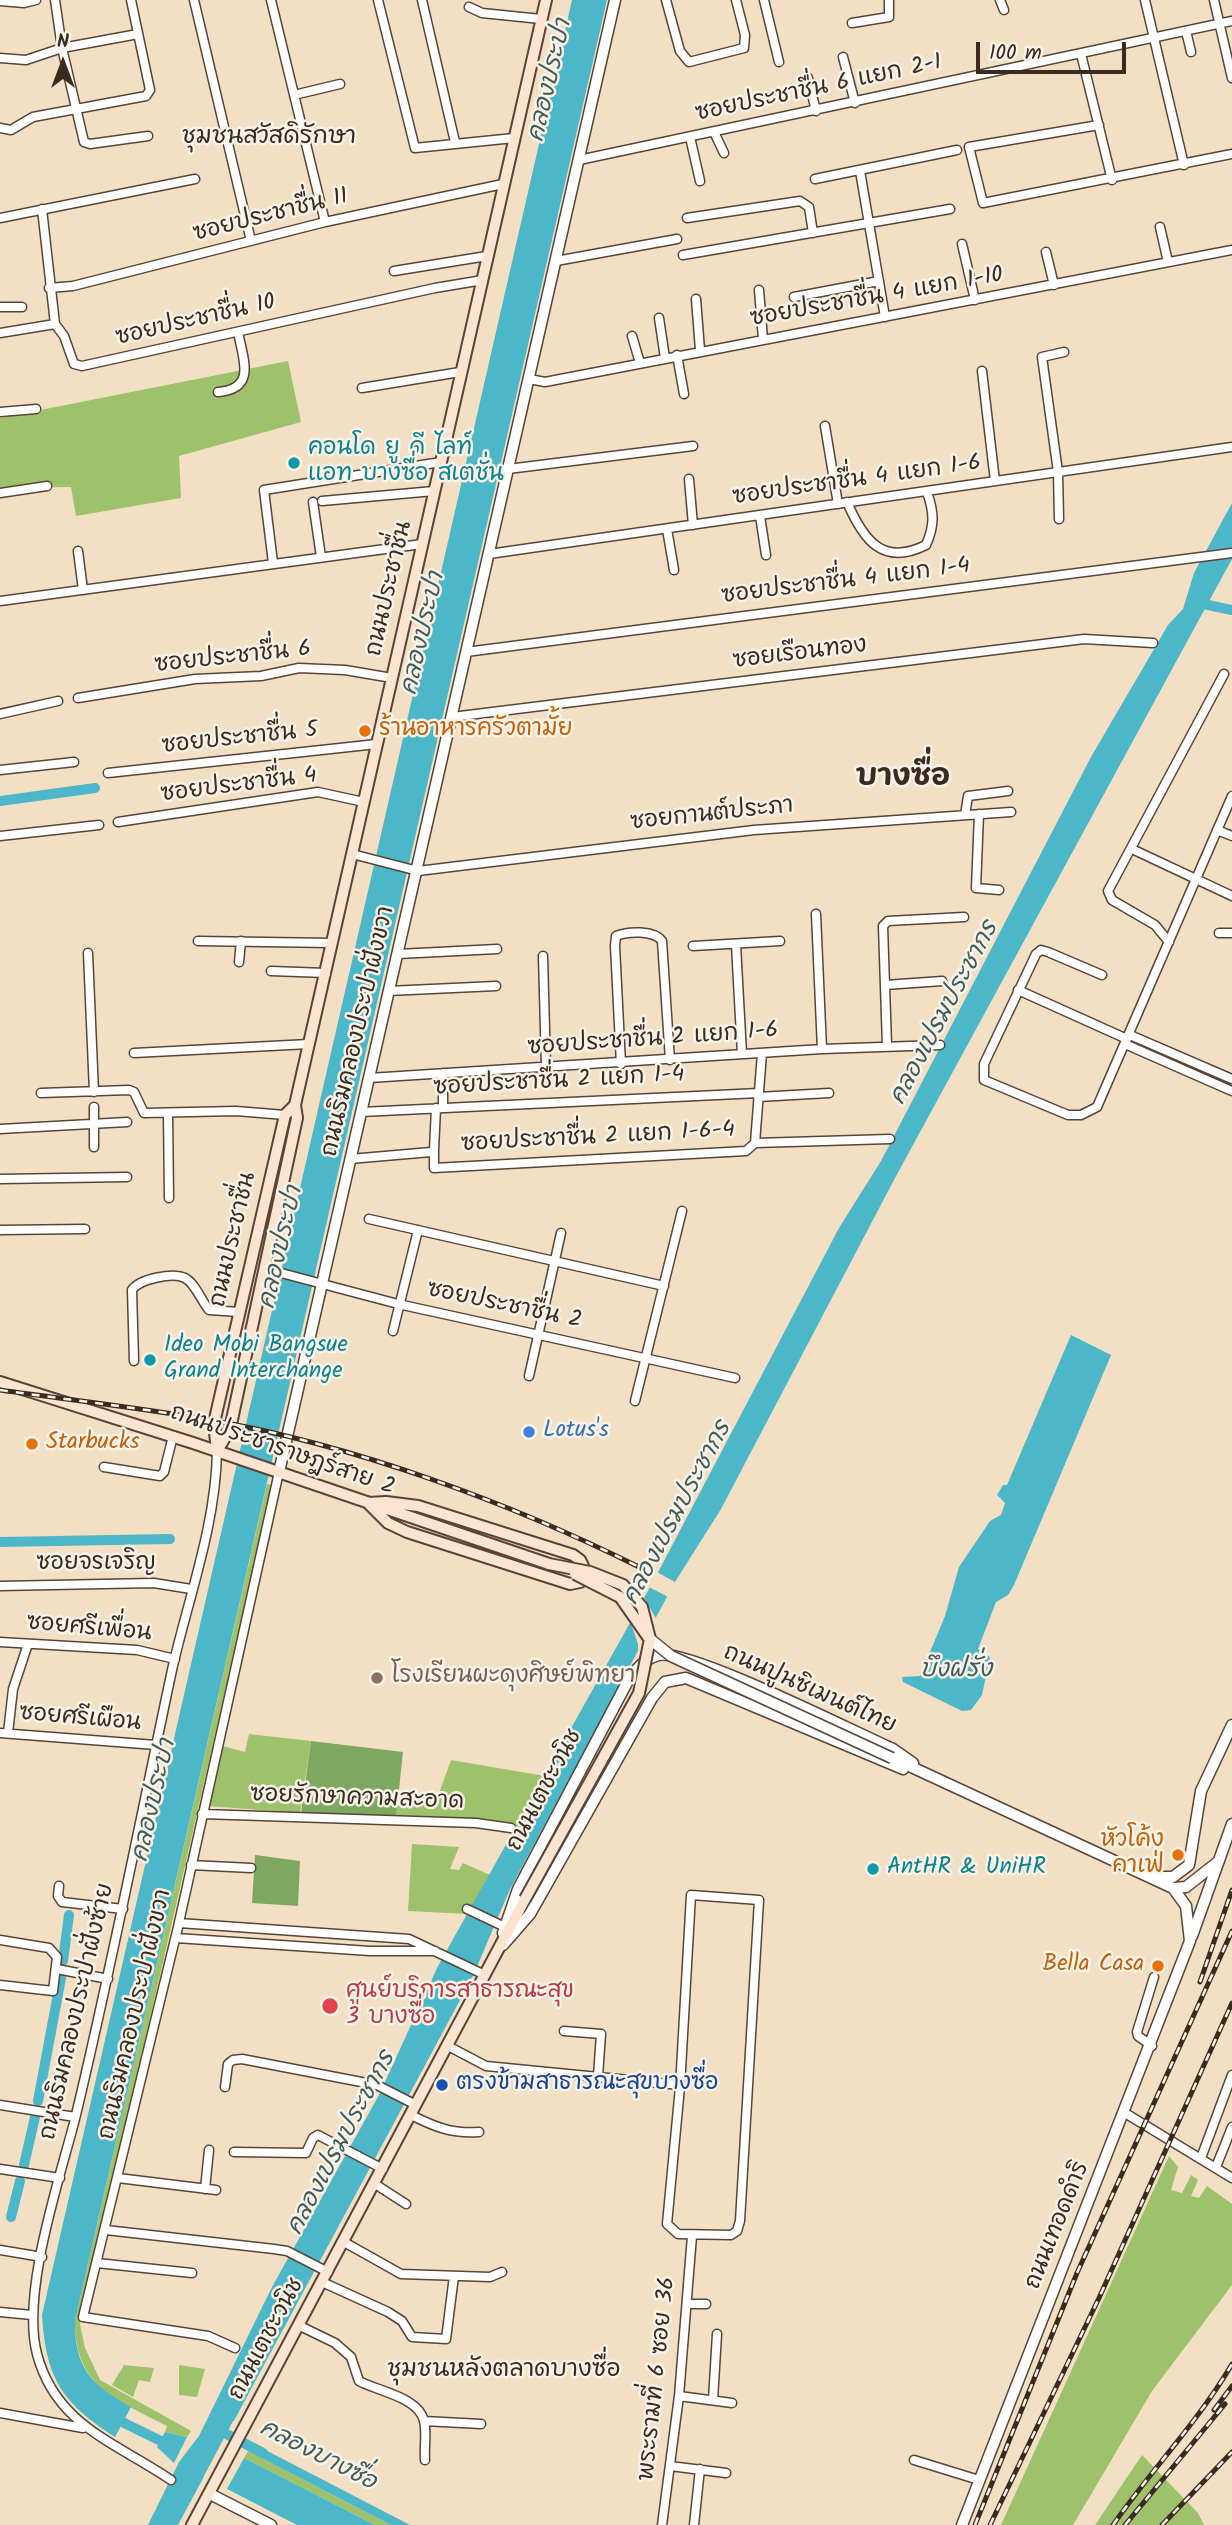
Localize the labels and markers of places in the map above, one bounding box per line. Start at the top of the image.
place label: คอนโด ยู ดี ไลท์ แอท บางซื่อ สเตชั่น [308,436,504,490]
marker: คอนโด ยู ดี ไลท์ แอท บางซื่อ สเตชั่น [286,455,302,471]
place label: ร้านอาหารครัวตามั้ย [379,717,573,745]
marker: ร้านอาหารครัวตามั้ย [357,723,373,739]
place label: Ideo Mobi Bangsue Grand Interchange [164,1333,348,1387]
marker: Ideo Mobi Bangsue Grand Interchange [142,1352,158,1368]
place label: Lotus's [543,1418,609,1446]
marker: Lotus's [521,1424,537,1440]
place label: Starbucks [46,1430,139,1458]
marker: Starbucks [24,1436,40,1452]
place label: โรงเรียนผะดุงศิษย์พิทยา [391,1664,636,1692]
marker: โรงเรียนผะดุงศิษย์พิทยา [369,1670,385,1686]
place label: หัวโค้ง คาเฟ่ [1101,1828,1164,1882]
marker: หัวโค้ง คาเฟ่ [1170,1847,1186,1863]
place label: AntHR & UniHR [887,1855,1046,1883]
marker: AntHR & UniHR [865,1861,881,1877]
place label: Bella Casa [1043,1952,1144,1980]
marker: Bella Casa [1150,1958,1166,1974]
place label: ศูนย์บริการสาธารณะสุข 3 บางซื่อ [346,1979,574,2033]
marker: ศูนย์บริการสาธารณะสุข 3 บางซื่อ [320,1996,340,2016]
place label: ตรงข้ามสาธารณะสุขบางซื่อ [456,2071,719,2099]
marker: ตรงข้ามสาธารณะสุขบางซื่อ [434,2077,450,2093]

